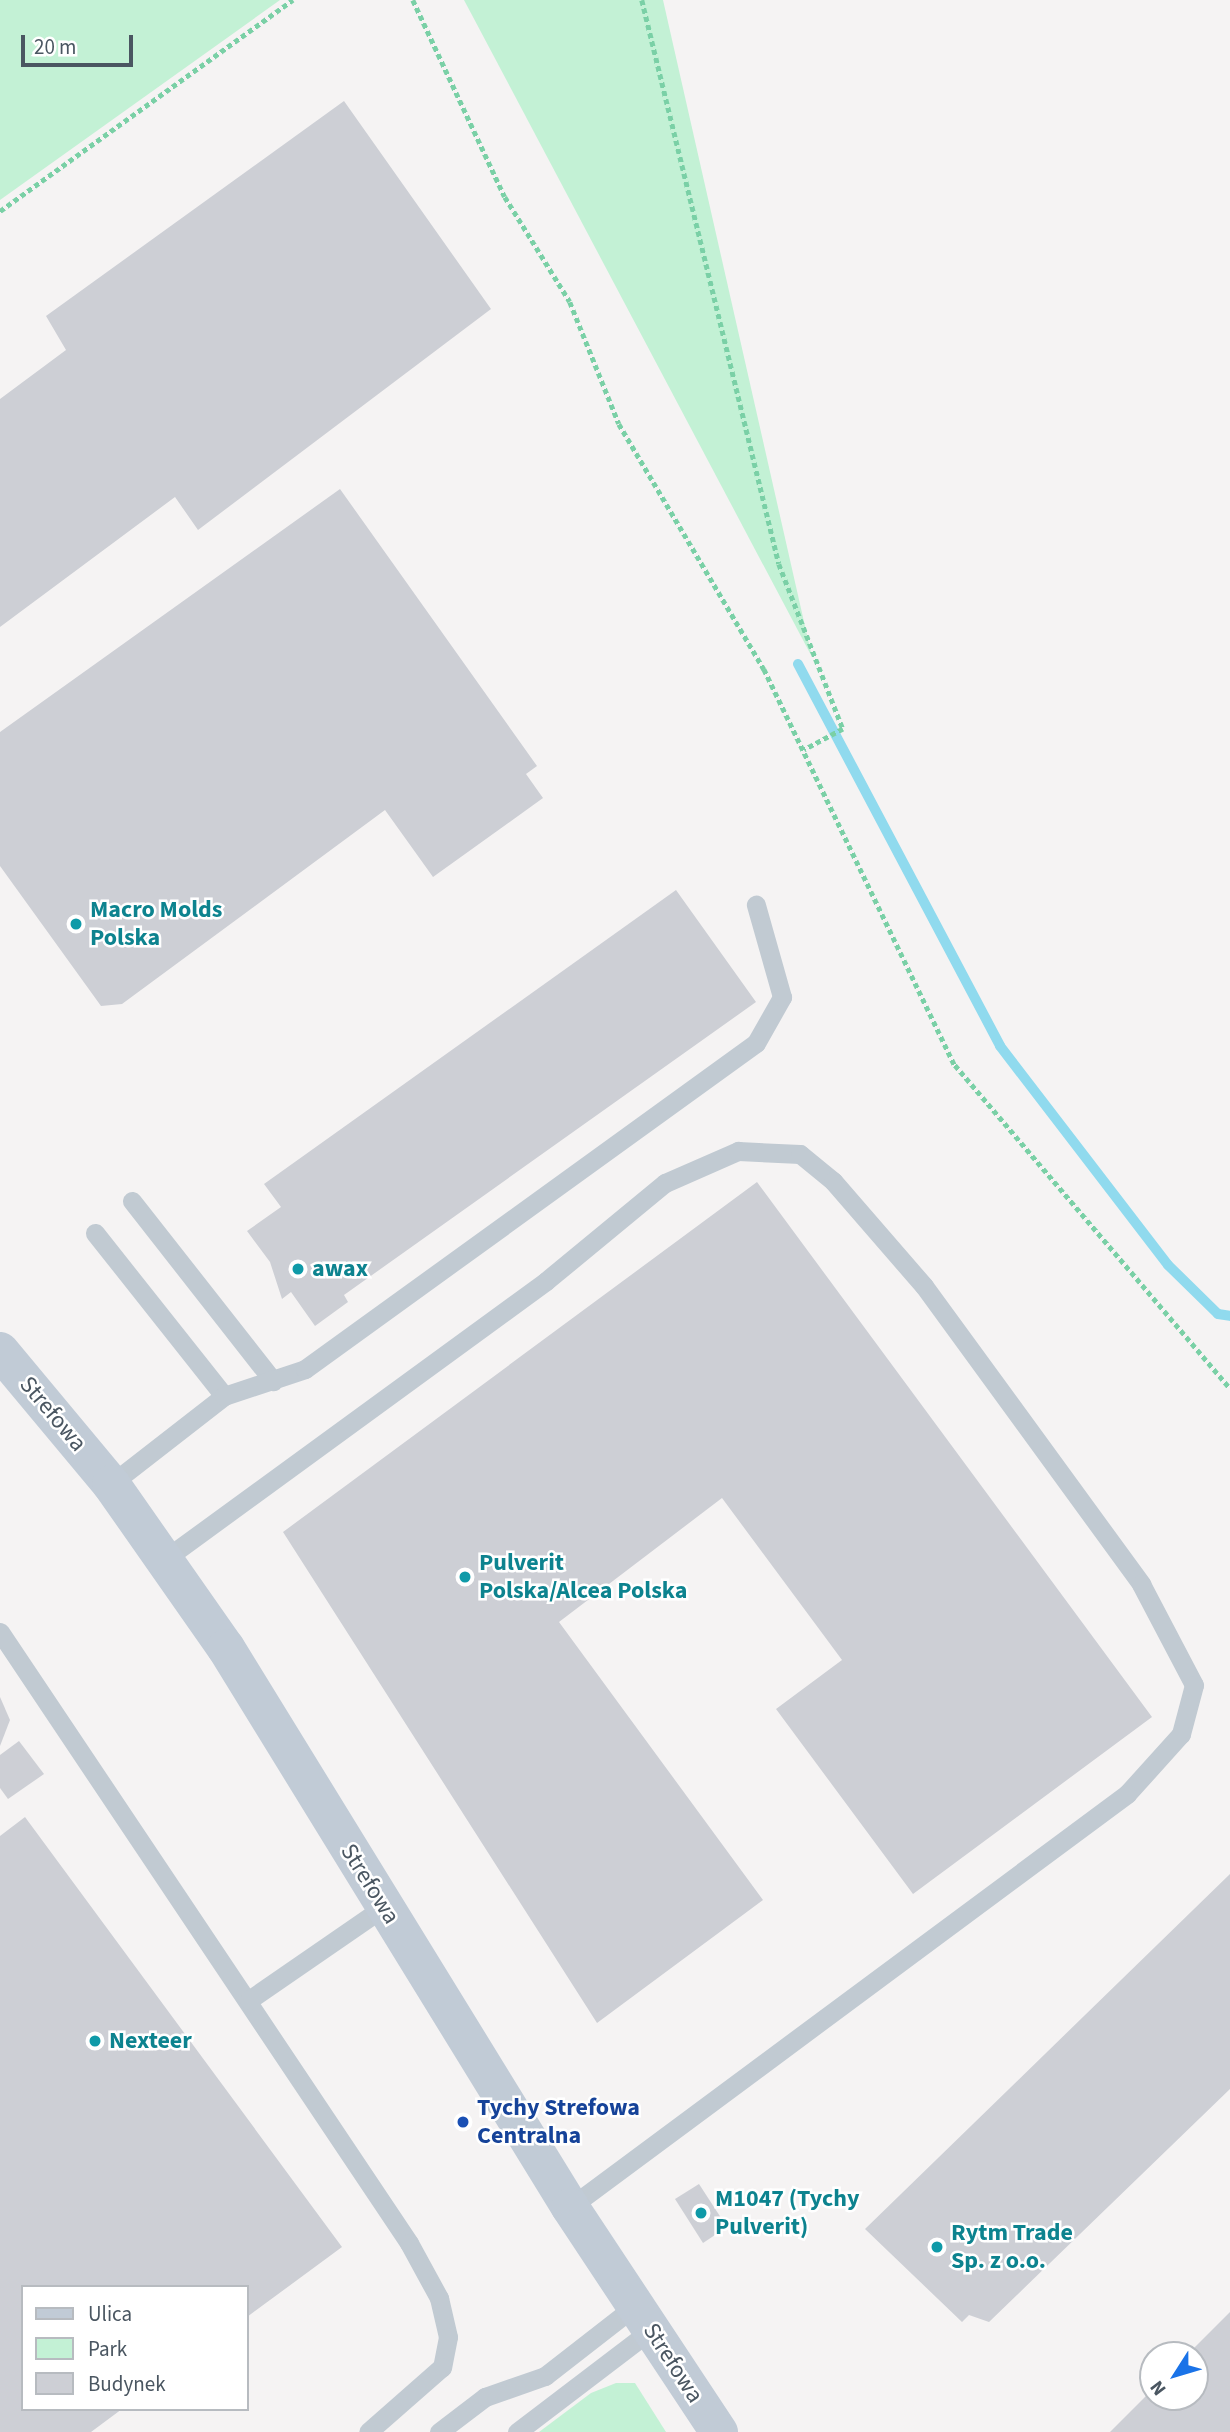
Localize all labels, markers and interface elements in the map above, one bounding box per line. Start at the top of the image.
scale bar [24,21,136,65]
text: 20 m [34,32,76,62]
place label: Macro Molds Polska [90,896,222,952]
marker: Macro Molds Polska [68,916,84,932]
place label: awax [312,1255,368,1283]
marker: awax [290,1261,306,1277]
street label: Strefowa [13,1371,93,1457]
place label: Pulverit Polska/Alcea Polska [479,1549,687,1605]
marker: Pulverit Polska/Alcea Polska [457,1569,473,1585]
street label: Strefowa [334,1839,406,1929]
place label: Nexteer [109,2027,192,2055]
marker: Nexteer [87,2033,103,2049]
place label: Tychy Strefowa Centralna [477,2094,640,2150]
marker: Tychy Strefowa Centralna [455,2114,471,2130]
place label: M1047 (Tychy Pulverit) [715,2185,860,2241]
marker: M1047 (Tychy Pulverit) [693,2205,709,2221]
place label: Rytm Trade Sp. z o.o. [951,2219,1073,2275]
marker: Rytm Trade Sp. z o.o. [929,2239,945,2255]
legend [21,2285,248,2411]
text: Ulica [88,2299,132,2329]
street label: Strefowa [637,2318,709,2408]
text: Park [88,2334,127,2364]
north arrow [1139,2341,1209,2411]
text: Budynek [88,2369,166,2399]
text: N [1144,2375,1173,2401]

